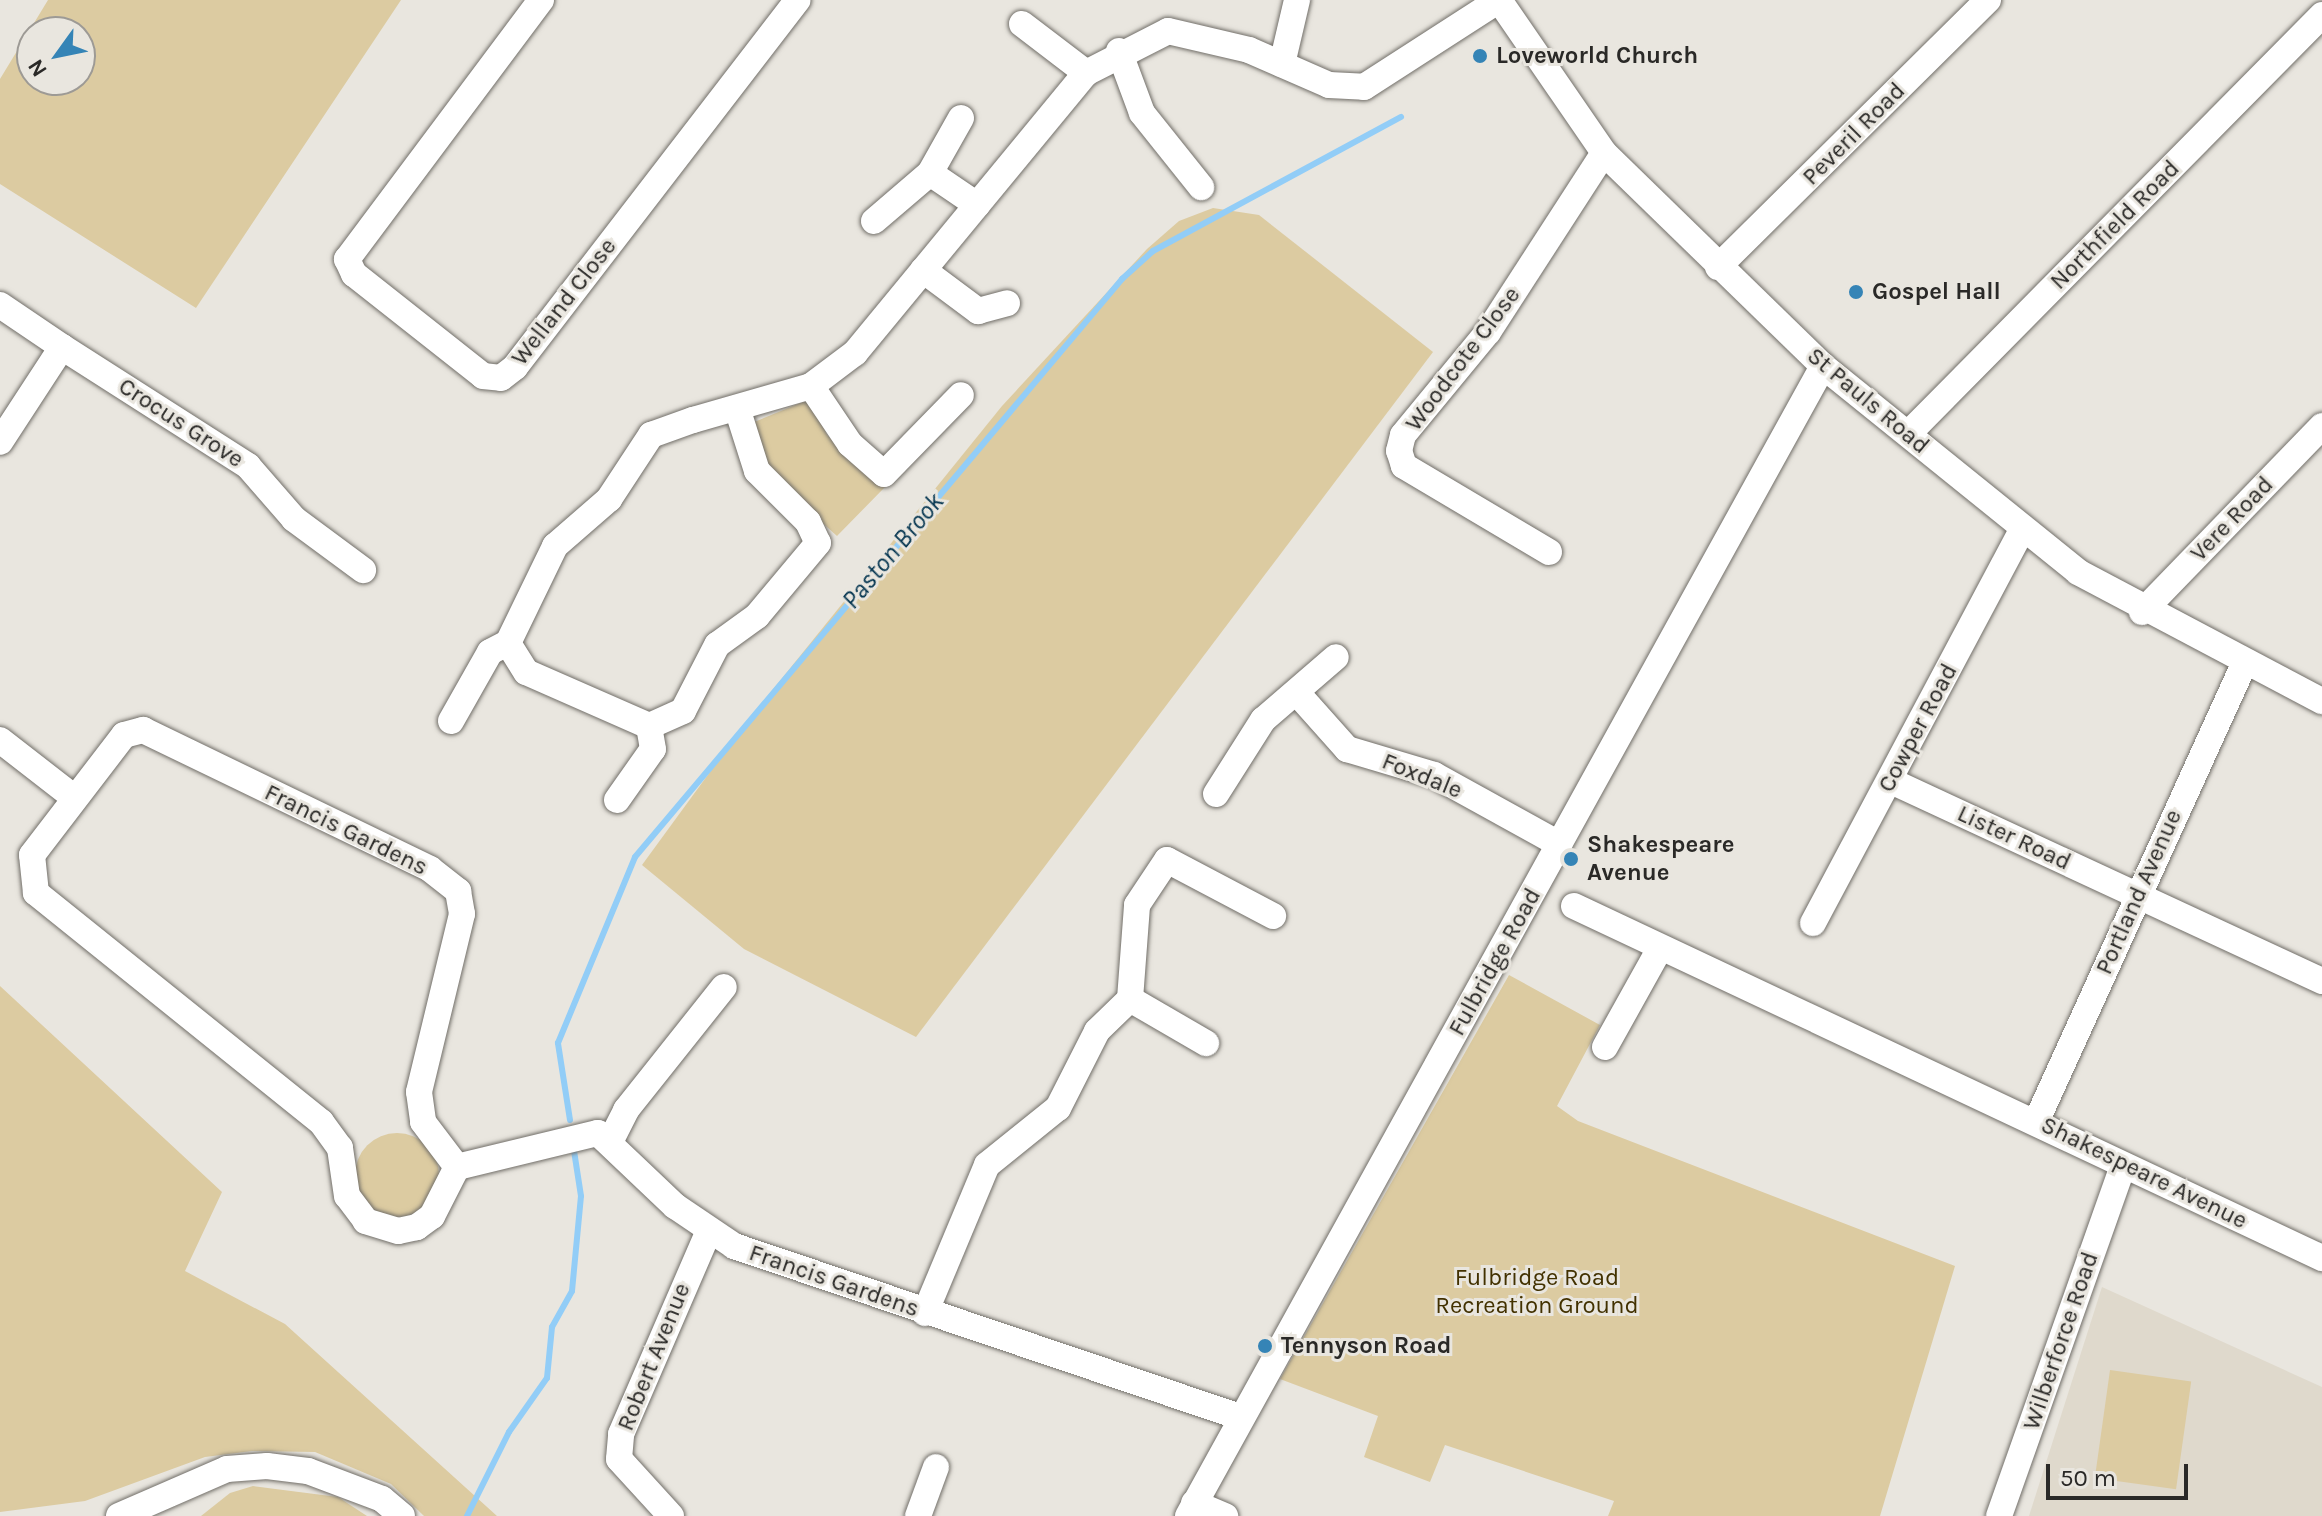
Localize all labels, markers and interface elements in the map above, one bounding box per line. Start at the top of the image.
north arrow [16,16,96,96]
place label: Loveworld Church [1496,42,1698,70]
marker: Loveworld Church [1471,47,1489,65]
text: N [22,54,53,82]
street label: Peveril Road [1797,77,1911,191]
street label: Northfield Road [2044,154,2186,296]
street label: Welland Close [505,233,623,371]
place label: Gospel Hall [1872,278,2001,306]
street label: Woodcote Close [1399,281,1527,437]
marker: Gospel Hall [1847,283,1865,301]
street label: St Pauls Road [1801,342,1935,460]
street label: Crocus Grove [113,372,249,474]
street label: Vere Road [2184,471,2280,567]
water label: Paston Brook [835,487,951,615]
street label: Cowper Road [1872,659,1964,797]
street label: Foxdale [1378,747,1466,805]
street label: Francis Gardens [260,778,432,882]
street label: Lister Road [1953,799,2075,877]
street label: Portland Avenue [2090,805,2188,979]
place label: Shakespeare Avenue [1587,831,1734,887]
marker: Shakespeare Avenue [1562,850,1580,868]
street label: Fulbridge Road [1443,883,1547,1041]
street label: Shakespeare Avenue [2036,1111,2252,1235]
street label: Francis Gardens [745,1238,923,1324]
street label: Wilberforce Road [2017,1248,2105,1434]
park label: Fulbridge Road Recreation Ground [1435,1264,1639,1320]
street label: Robert Avenue [611,1279,697,1435]
place label: Tennyson Road [1281,1332,1452,1360]
marker: Tennyson Road [1256,1337,1274,1355]
scale bar [2050,1448,2192,1498]
text: 50 m [2060,1464,2116,1492]

